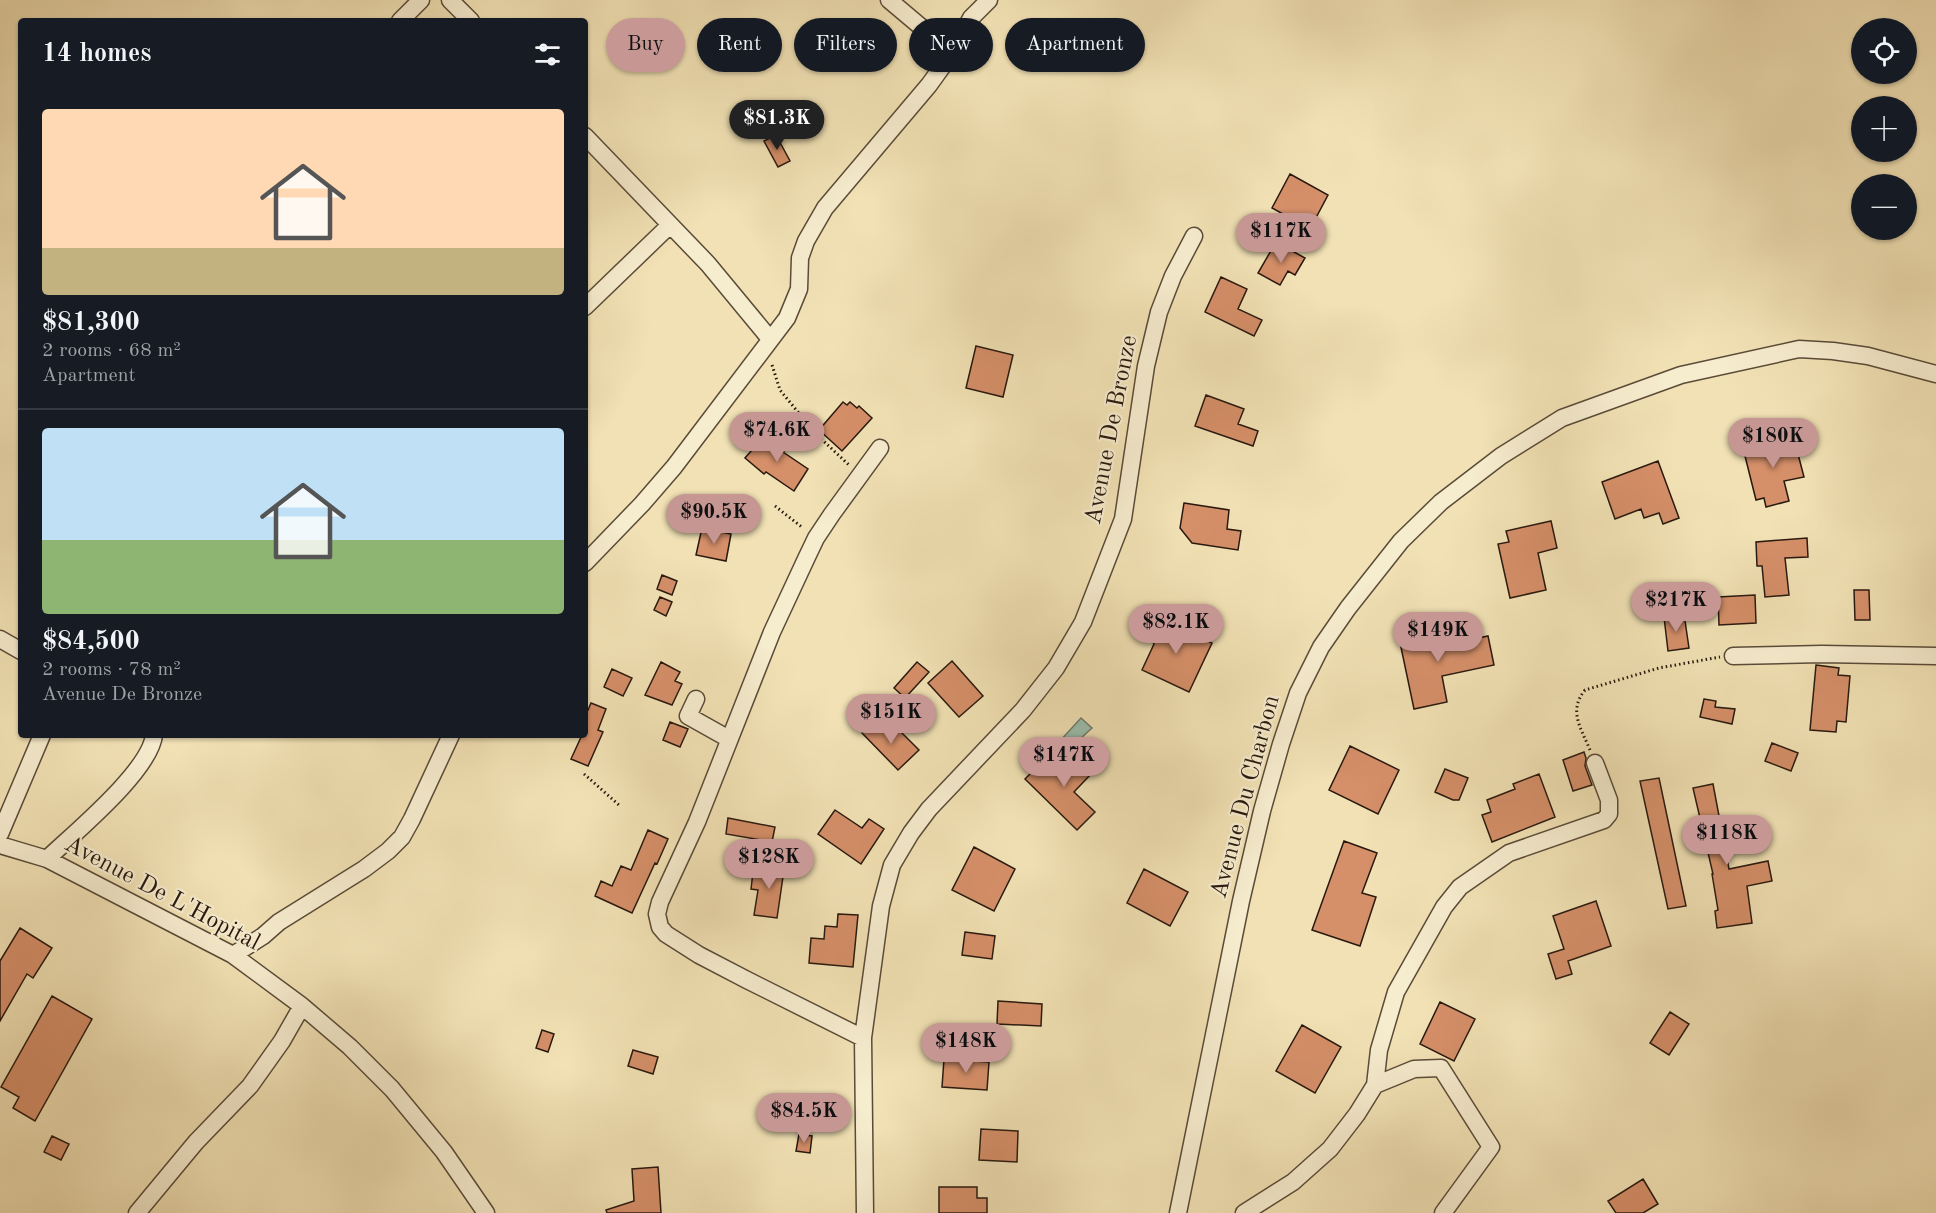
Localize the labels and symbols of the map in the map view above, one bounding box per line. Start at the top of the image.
pin: $81.3K [728,100,826,151]
pin: $117K [1239,213,1323,264]
street label: Avenue De Bronze [1082,333,1142,527]
pin: $74.6K [728,412,826,463]
pin: $180K [1731,418,1815,469]
pin: $90.5K [665,494,763,545]
pin: $217K [1634,582,1718,633]
pin: $82.1K [1127,604,1225,655]
pin: $149K [1396,612,1480,663]
street label: Avenue Du Charbon [1207,693,1285,901]
pin: $151K [849,694,933,745]
pin: $147K [1022,737,1106,788]
pin: $118K [1685,815,1769,866]
street label: Avenue De L'Hopital [60,832,264,956]
pin: $128K [727,839,811,890]
pin: $148K [924,1023,1008,1074]
pin: $84.5K [755,1093,853,1144]

